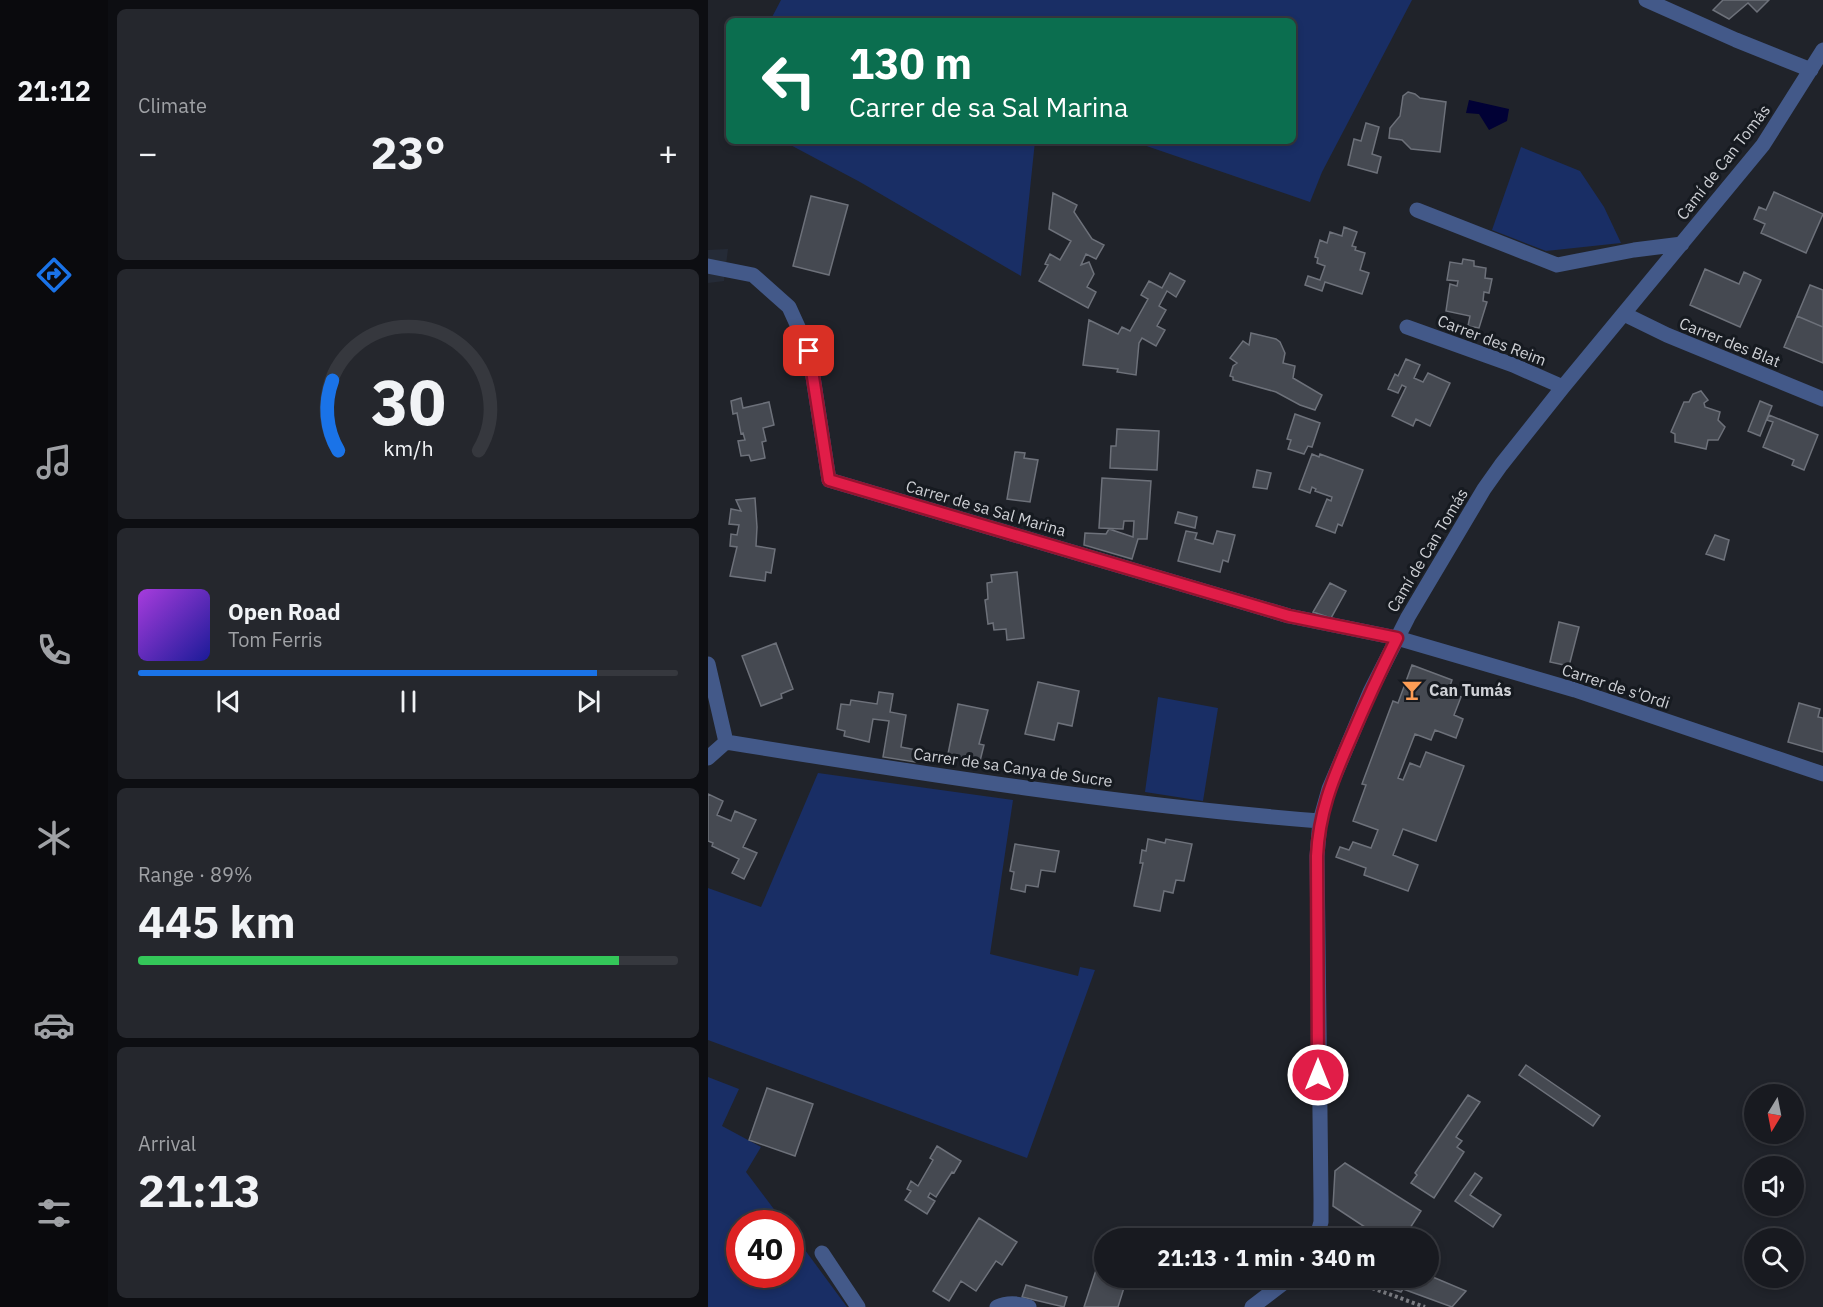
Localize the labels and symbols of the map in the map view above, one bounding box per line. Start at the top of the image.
street label: Camí de Can Tomás [1672,100,1774,224]
street label: Carrer des Reim [1435,310,1549,370]
street label: Carrer des Blat [1677,313,1783,371]
pin [783,325,834,376]
street label: Carrer de sa Sal Marina [904,476,1069,541]
street label: Camí de Can Tomás [1382,485,1472,615]
street label: Carrer de s'Ordi [1560,659,1672,713]
bar icon: Can Tumás [1400,678,1424,702]
place label: Can Tumás [1429,680,1511,700]
street label: Carrer de sa Canya de Sucre [912,743,1114,791]
position arrow [1286,1043,1350,1107]
north arrow [1744,1084,1804,1144]
speed limit sign: 40 [726,1210,804,1288]

